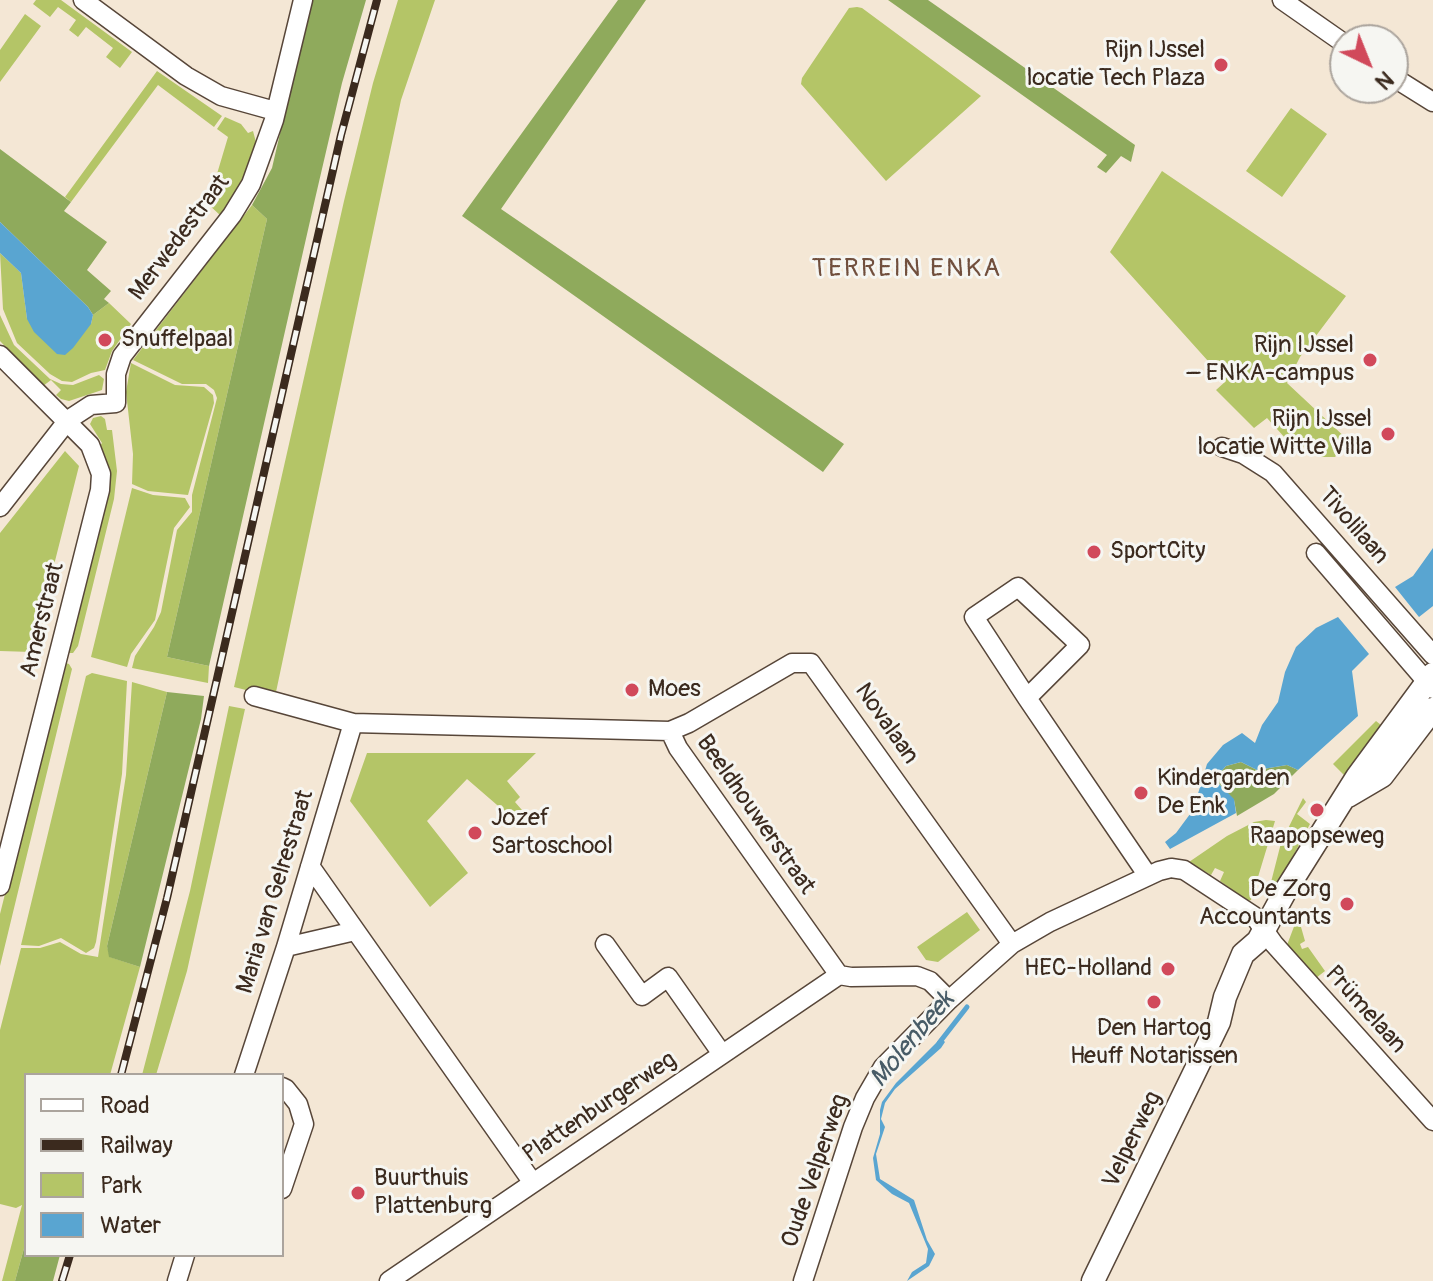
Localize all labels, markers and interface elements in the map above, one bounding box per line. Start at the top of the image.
north arrow [1329,24,1409,104]
place label: Rijn IJssel locatie Tech Plaza [1027,37,1205,93]
marker: Rijn IJssel locatie Tech Plaza [1212,56,1230,74]
text: N [1369,65,1399,95]
street label: Merwedestraat [123,170,237,306]
district label: TERREIN ENKA [812,253,1002,285]
place label: Snuffelpaal [121,326,233,354]
marker: Snuffelpaal [96,331,114,349]
place label: Rijn IJssel – ENKA-campus [1186,332,1354,388]
marker: Rijn IJssel – ENKA-campus [1361,351,1379,369]
place label: Rijn IJssel locatie Witte Villa [1197,406,1372,462]
marker: Rijn IJssel locatie Witte Villa [1379,425,1397,443]
street label: Tivolilaan [1312,482,1394,570]
place label: SportCity [1110,538,1205,566]
marker: SportCity [1085,543,1103,561]
street label: Amerstraat [15,560,71,680]
place label: Moes [648,676,701,704]
street label: Novalaan [848,678,924,770]
marker: Moes [623,681,641,699]
street label: Beeldhouwerstraat [689,730,821,900]
place label: Kindergarden De Enk [1157,765,1290,821]
marker: Kindergarden De Enk [1132,784,1150,802]
street label: Maria van Gelrestraat [231,787,321,997]
marker: Raapopseweg [1308,801,1326,819]
place label: Jozef Sartoschool [491,805,613,861]
place label: Raapopseweg [1250,823,1384,851]
marker: Jozef Sartoschool [466,824,484,842]
place label: De Zorg Accountants [1199,876,1331,932]
marker: De Zorg Accountants [1338,895,1356,913]
place label: HEC-Holland [1024,955,1152,983]
marker: HEC-Holland [1159,960,1177,978]
street label: Prümelaan [1318,960,1412,1060]
water label: Molenbeek [864,986,962,1094]
marker: Den Hartog Heuff Notarissen [1145,993,1163,1011]
place label: Den Hartog Heuff Notarissen [1070,1015,1238,1071]
street label: Plattenburgerweg [518,1046,682,1170]
legend [24,1073,284,1257]
street label: Velperweg [1097,1087,1169,1193]
text: Road [100,1091,150,1120]
street label: Oude Velperweg [776,1091,856,1251]
text: Railway [100,1131,173,1160]
place label: Buurthuis Plattenburg [374,1165,492,1221]
text: Park [100,1171,142,1200]
marker: Buurthuis Plattenburg [349,1184,367,1202]
text: Water [100,1211,161,1240]

